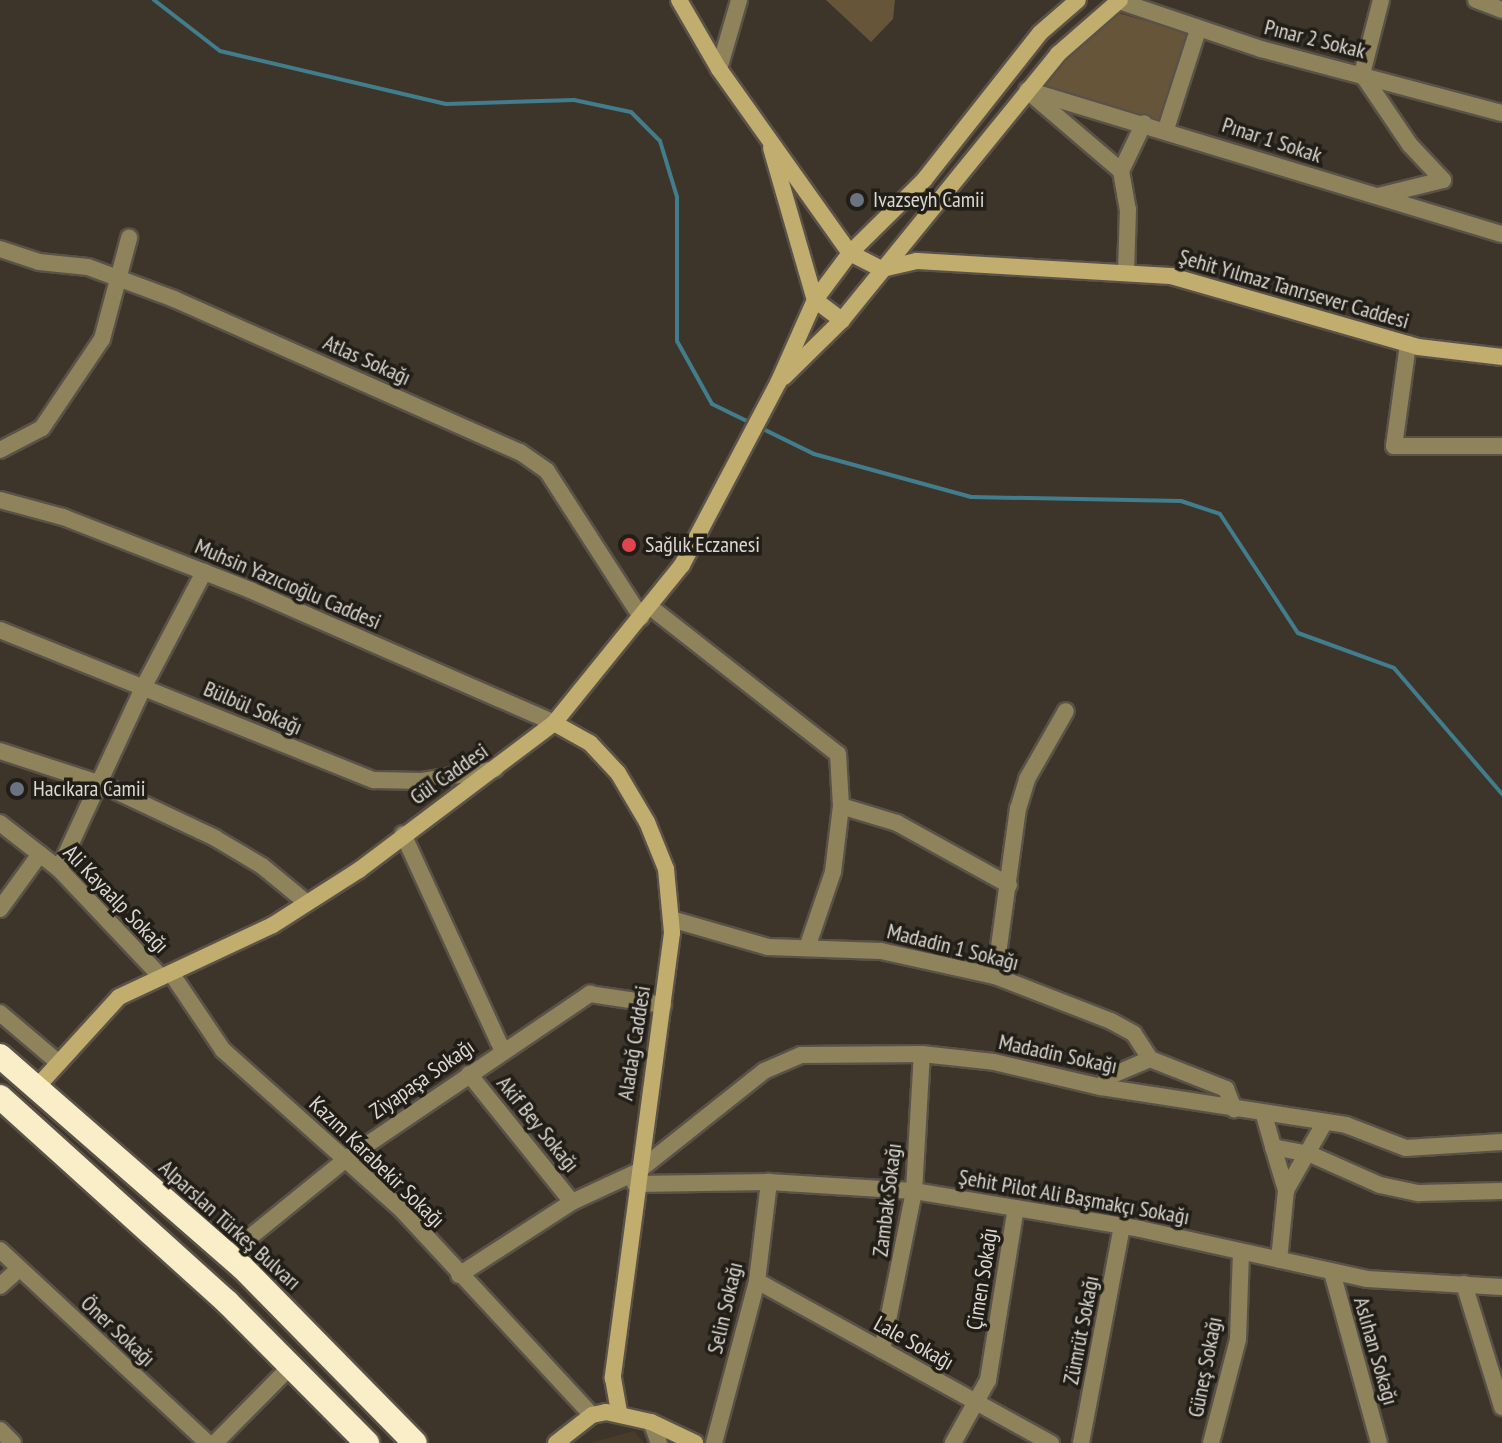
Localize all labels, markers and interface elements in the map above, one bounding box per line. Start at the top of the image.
street label: Pınar 2 Sokak [1262,14,1368,64]
street label: Pınar 1 Sokak [1219,112,1325,168]
place label: Ivazseyh Camii [873,187,985,213]
marker: Ivazseyh Camii [848,191,866,209]
street label: Şehit Yılmaz Tanrısever Caddesi [1175,243,1413,335]
street label: Atlas Sokağı [319,329,415,391]
place label: Sağlık Eczanesi [645,532,760,558]
street label: Muhsin Yazıcıoğlu Caddesi [191,533,385,635]
marker: Sağlık Eczanesi [620,536,638,554]
street label: Bülbül Sokağı [200,675,306,741]
street label: Gül Caddesi [405,738,493,810]
place label: Hacıkara Camii [33,776,145,802]
marker: Hacıkara Camii [8,780,26,798]
street label: Ali Kayaalp Sokağı [58,840,174,958]
street label: Madadin 1 Sokağı [884,918,1022,976]
street label: Aladağ Caddesi [612,984,656,1102]
street label: Madadin Sokağı [996,1029,1120,1079]
street label: Ziyapaşa Sokağı [365,1033,479,1125]
street label: Akif Bey Sokağı [491,1070,585,1178]
street label: Kazım Karabekir Sokağı [304,1091,450,1233]
street label: Zambak Sokağı [867,1142,907,1258]
street label: Alparslan Türkeş Bulvarı [153,1154,307,1296]
street label: Şehit Pilot Ali Başmakçı Sokağı [956,1164,1192,1230]
street label: Çimen Sokağı [961,1226,1003,1332]
street label: Selin Sokağı [702,1260,748,1356]
street label: Zümrüt Sokağı [1058,1273,1104,1387]
street label: Öner Sokağı [75,1290,161,1372]
street label: Aslıhan Sokağı [1348,1294,1404,1408]
street label: Lale Sokağı [870,1310,958,1376]
street label: Güneş Sokağı [1182,1315,1228,1419]

